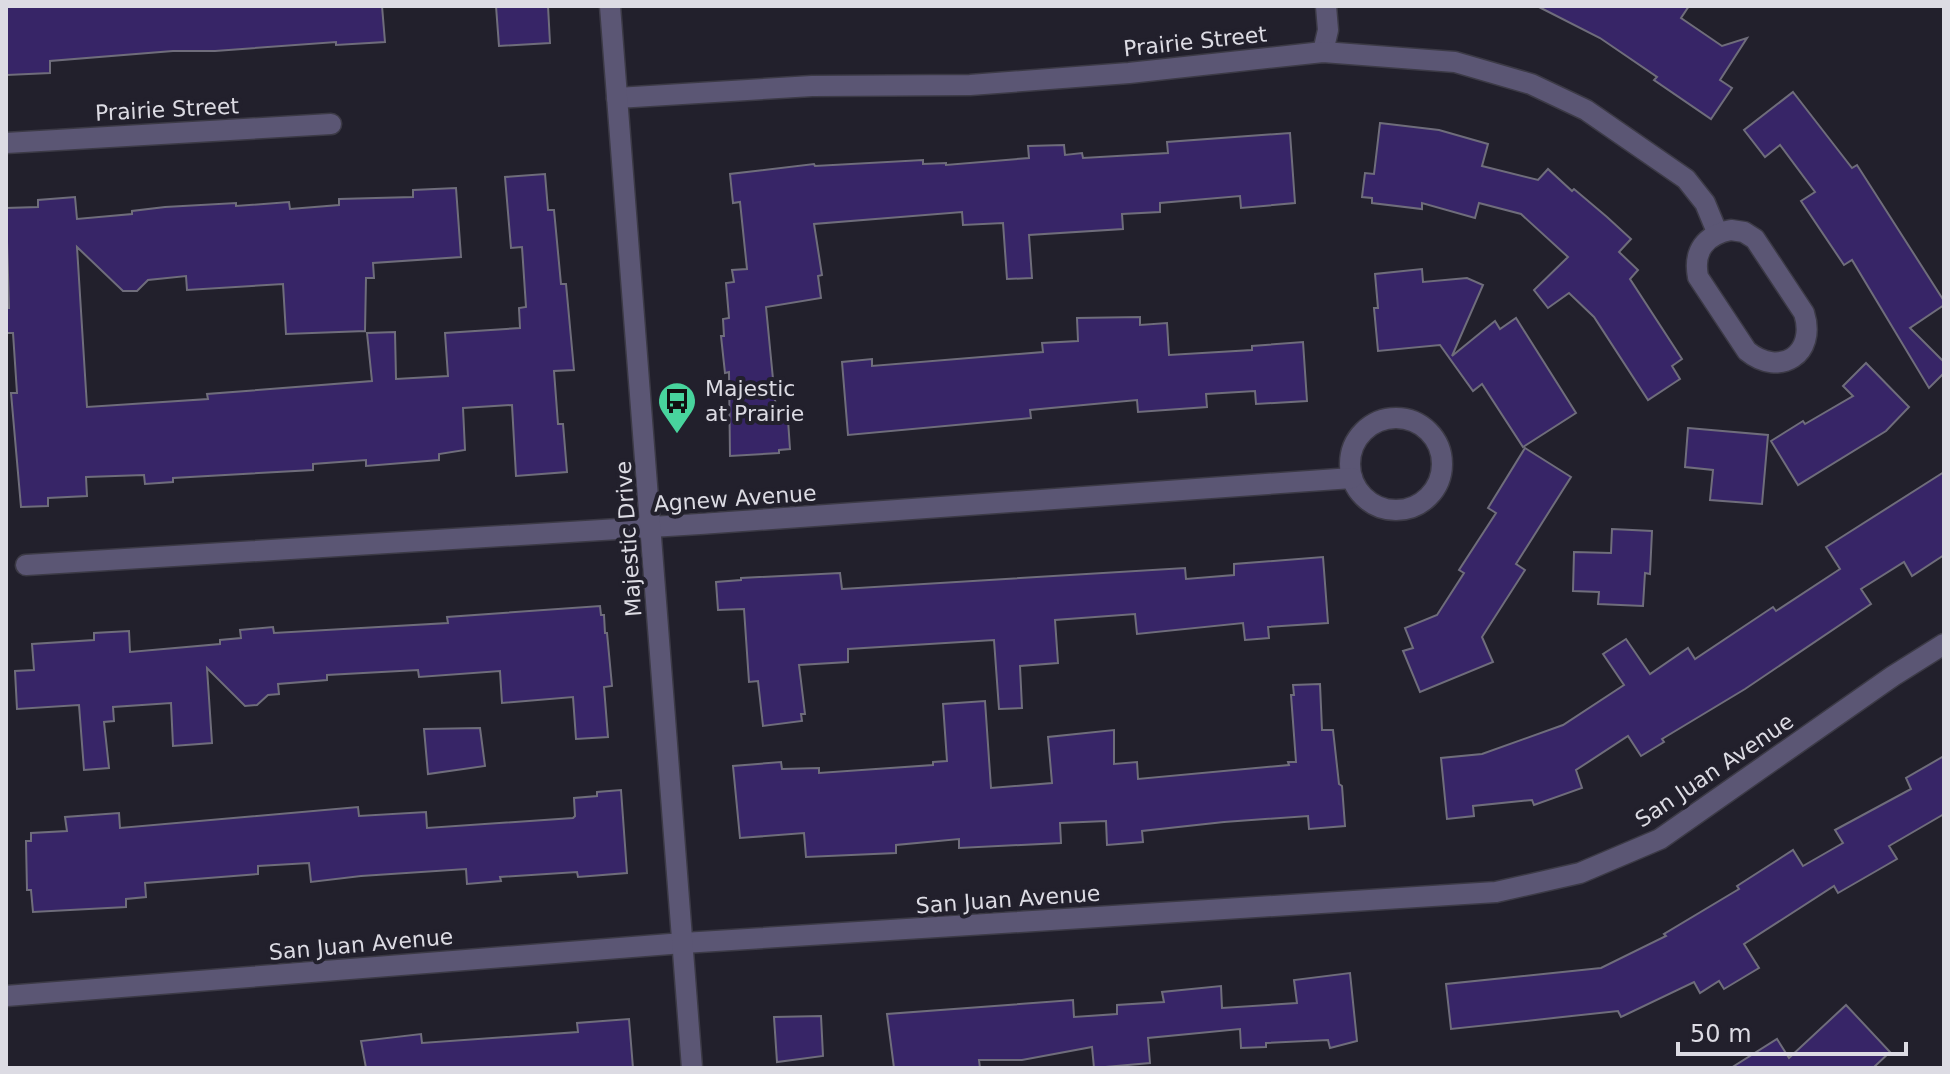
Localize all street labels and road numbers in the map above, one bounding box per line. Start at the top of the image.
street label: Prairie Street [1122,21,1268,61]
street label: Prairie Street [94,93,240,126]
street label: Majestic Drive [611,460,646,618]
street label: Agnew Avenue [653,480,817,517]
street label: San Juan Avenue [1631,708,1798,832]
street label: San Juan Avenue [915,881,1101,918]
street label: San Juan Avenue [268,924,454,965]

